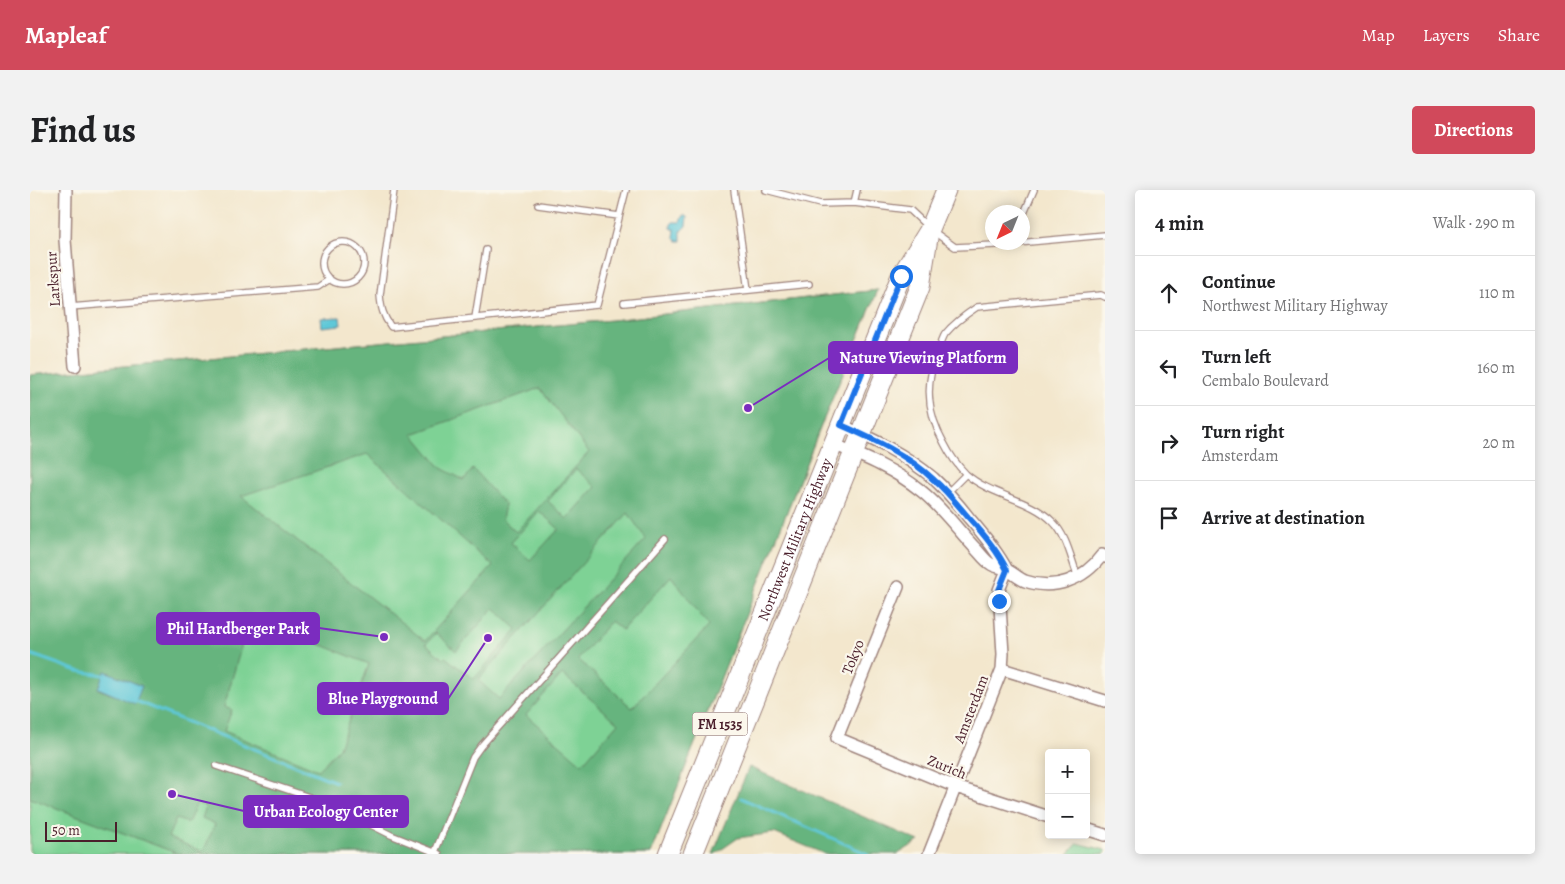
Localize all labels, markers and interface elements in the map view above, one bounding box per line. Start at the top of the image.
text: Mapleaf [25,19,107,51]
text: Map [1362,23,1395,47]
text: Layers [1423,23,1470,47]
text: Share [1498,23,1540,47]
text: Find us [30,106,136,154]
button: Directions [1412,106,1535,154]
north arrow [985,205,1030,250]
text: 4 min [1155,209,1204,237]
text: Walk · 290 m [1433,212,1515,234]
street label: Larkspur [41,250,65,307]
route start [890,265,913,288]
text: Continue [1202,269,1276,295]
icon: ahead [1155,279,1183,307]
text: 110 m [1479,282,1515,304]
text: Northwest Military Highway [1202,295,1388,317]
callout: Nature Viewing Platform [829,342,1017,373]
text: Turn left [1202,344,1271,370]
text: Nature Viewing Platform [839,347,1007,369]
icon: left [1155,354,1183,382]
text: 160 m [1477,357,1515,379]
text: Cembalo Boulevard [1202,370,1329,392]
text: Turn right [1202,419,1284,445]
icon: right [1155,429,1183,457]
text: 20 m [1482,432,1515,454]
text: Amsterdam [1202,445,1279,467]
street label: Northwest Military Highway [753,455,837,624]
icon: arrive [1155,504,1183,532]
text: Arrive at destination [1202,505,1365,531]
route end [988,590,1011,613]
callout: Phil Hardberger Park [157,613,319,644]
text: Phil Hardberger Park [167,618,310,640]
street label: Tokyo [837,636,869,678]
street label: Amsterdam [948,671,993,747]
callout: Blue Playground [318,683,448,714]
text: Blue Playground [328,688,439,710]
road number: FM 1535 [692,712,748,736]
map controls [1045,749,1090,839]
button: + [1045,749,1090,794]
street label: Zurich [924,750,970,784]
button: − [1045,794,1090,839]
callout: Urban Ecology Center [244,796,408,827]
text: Urban Ecology Center [254,801,399,823]
scale bar [45,819,118,842]
text: 50 m [52,821,80,840]

